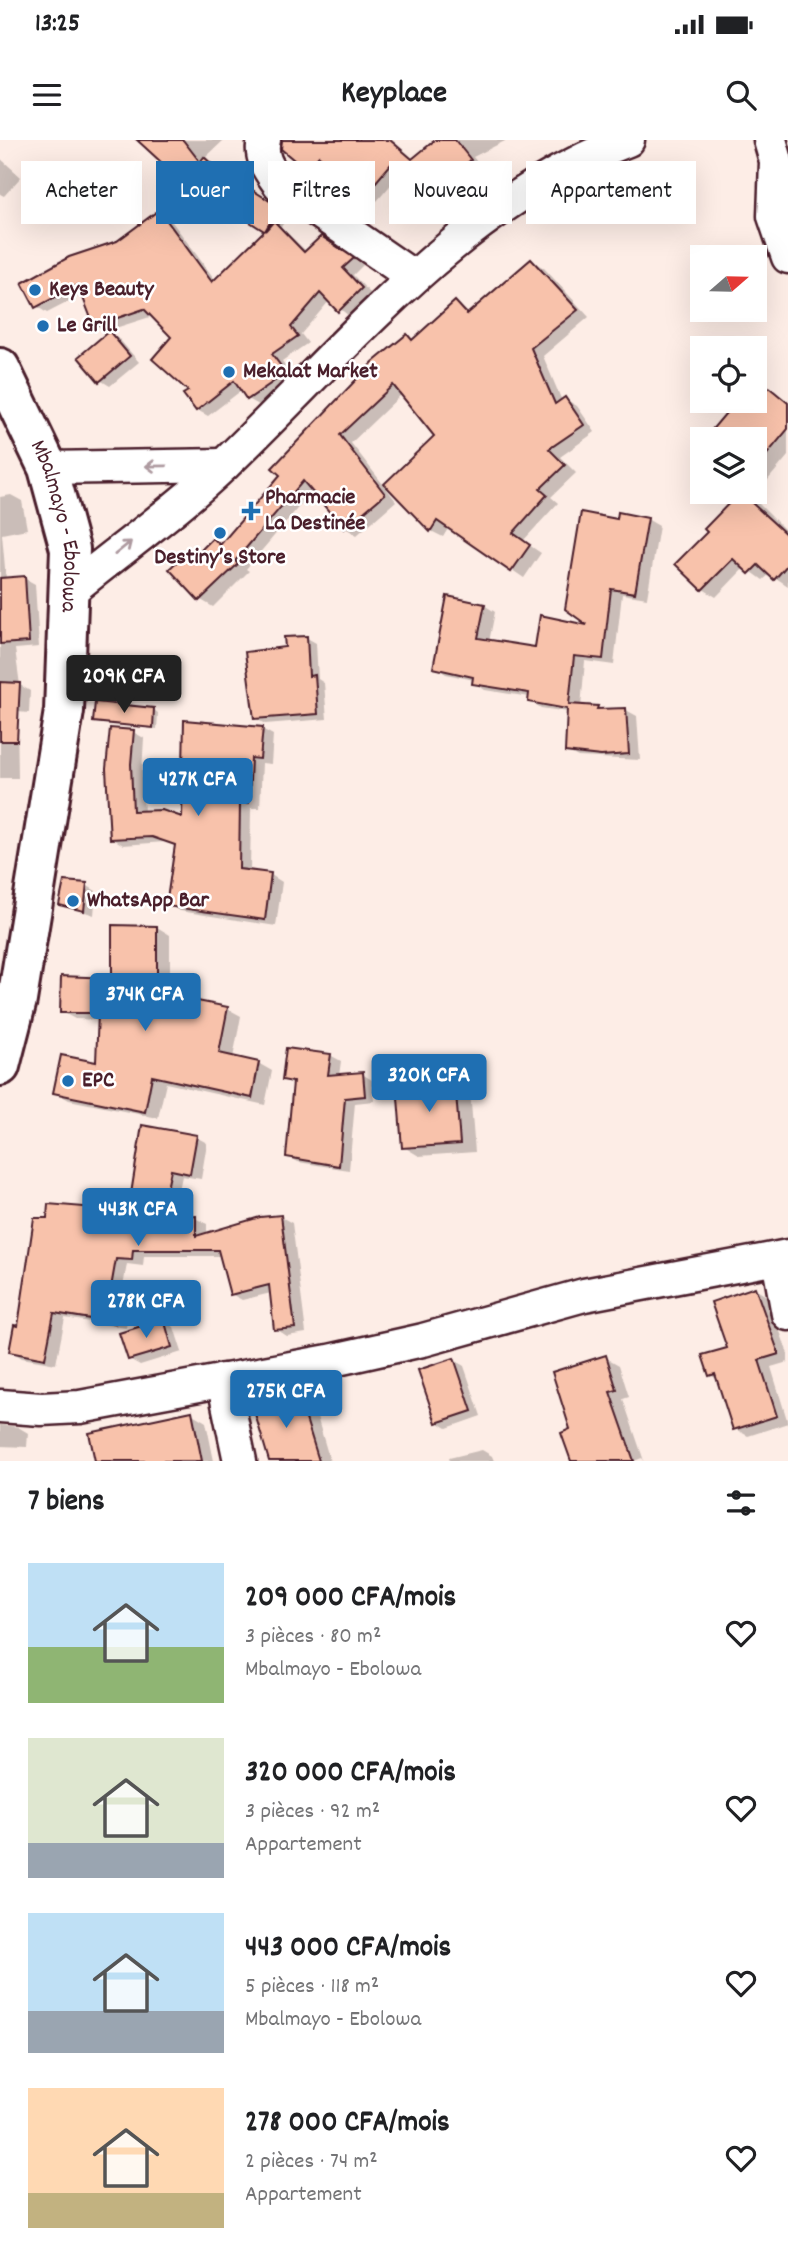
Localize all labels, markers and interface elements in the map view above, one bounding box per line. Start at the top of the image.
text: 13:25 [35,6,80,43]
text: Keyplace [341,72,447,118]
icon: menu [28,76,66,114]
icon: search [722,76,760,114]
chip: Acheter [21,161,142,224]
chip: Louer [156,161,254,224]
chip: Filtres [268,161,375,224]
chip: Nouveau [389,161,512,224]
chip: Appartement [526,161,696,224]
north arrow [690,245,766,322]
map controls [690,245,767,504]
place label: Keys Beauty [49,274,155,307]
marker: Keys Beauty [27,282,43,298]
place label: Le Grill [57,310,118,343]
marker: Le Grill [35,318,51,334]
button: locate [690,336,767,413]
place label: Mekalat Market [243,356,378,389]
marker: Mekalat Market [221,364,237,380]
button: layers [690,427,767,504]
street label: Mbalmayo - Ebolowa [21,435,87,614]
one-way arrow [144,460,167,473]
place label: Pharmacie La Destinée [265,482,366,541]
marker: Pharmacie La Destinée [243,503,259,519]
marker: Destiny’s Store [212,525,228,541]
one-way arrow [113,540,131,556]
place label: Destiny’s Store [154,542,286,575]
pin: 209K CFA [52,656,196,715]
text: 209K CFA [82,661,166,694]
pin: 427K CFA [126,758,270,818]
text: 427K CFA [159,764,237,797]
place label: WhatsApp Bar [87,885,209,918]
marker: WhatsApp Bar [65,893,81,909]
pin: 374K CFA [73,974,217,1033]
text: 374K CFA [106,979,184,1012]
pin: 320K CFA [357,1054,501,1114]
text: 320K CFA [388,1060,470,1093]
place label: EPC [82,1065,115,1098]
marker: EPC [60,1073,76,1089]
pin: 443K CFA [66,1188,210,1248]
text: 443K CFA [98,1194,178,1227]
pin: 278K CFA [74,1280,218,1340]
text: 278K CFA [107,1286,185,1319]
pin: 275K CFA [214,1370,358,1430]
text: 275K CFA [246,1376,326,1409]
text: 7 biens [28,1482,105,1525]
icon: filters [722,1484,760,1522]
text: 209 000 CFA/mois [245,1578,456,1621]
icon: home [84,1591,168,1675]
icon: heart [722,1614,760,1652]
text: 3 pièces · 80 m² [245,1621,381,1654]
text: Mbalmayo - Ebolowa [245,1654,421,1687]
text: 320 000 CFA/mois [245,1753,456,1796]
icon: home [84,1766,168,1850]
icon: heart [722,1789,760,1827]
text: 3 pièces · 92 m² [245,1796,380,1829]
text: Appartement [245,1829,362,1862]
text: 443 000 CFA/mois [245,1928,451,1971]
icon: home [84,1941,168,2025]
icon: heart [722,1964,760,2002]
text: 5 pièces · 118 m² [245,1971,379,2004]
text: Mbalmayo - Ebolowa [245,2004,421,2037]
text: 278 000 CFA/mois [245,2103,450,2146]
icon: home [84,2116,168,2200]
icon: heart [722,2139,760,2177]
text: 2 pièces · 74 m² [245,2146,378,2179]
text: Appartement [245,2179,362,2212]

